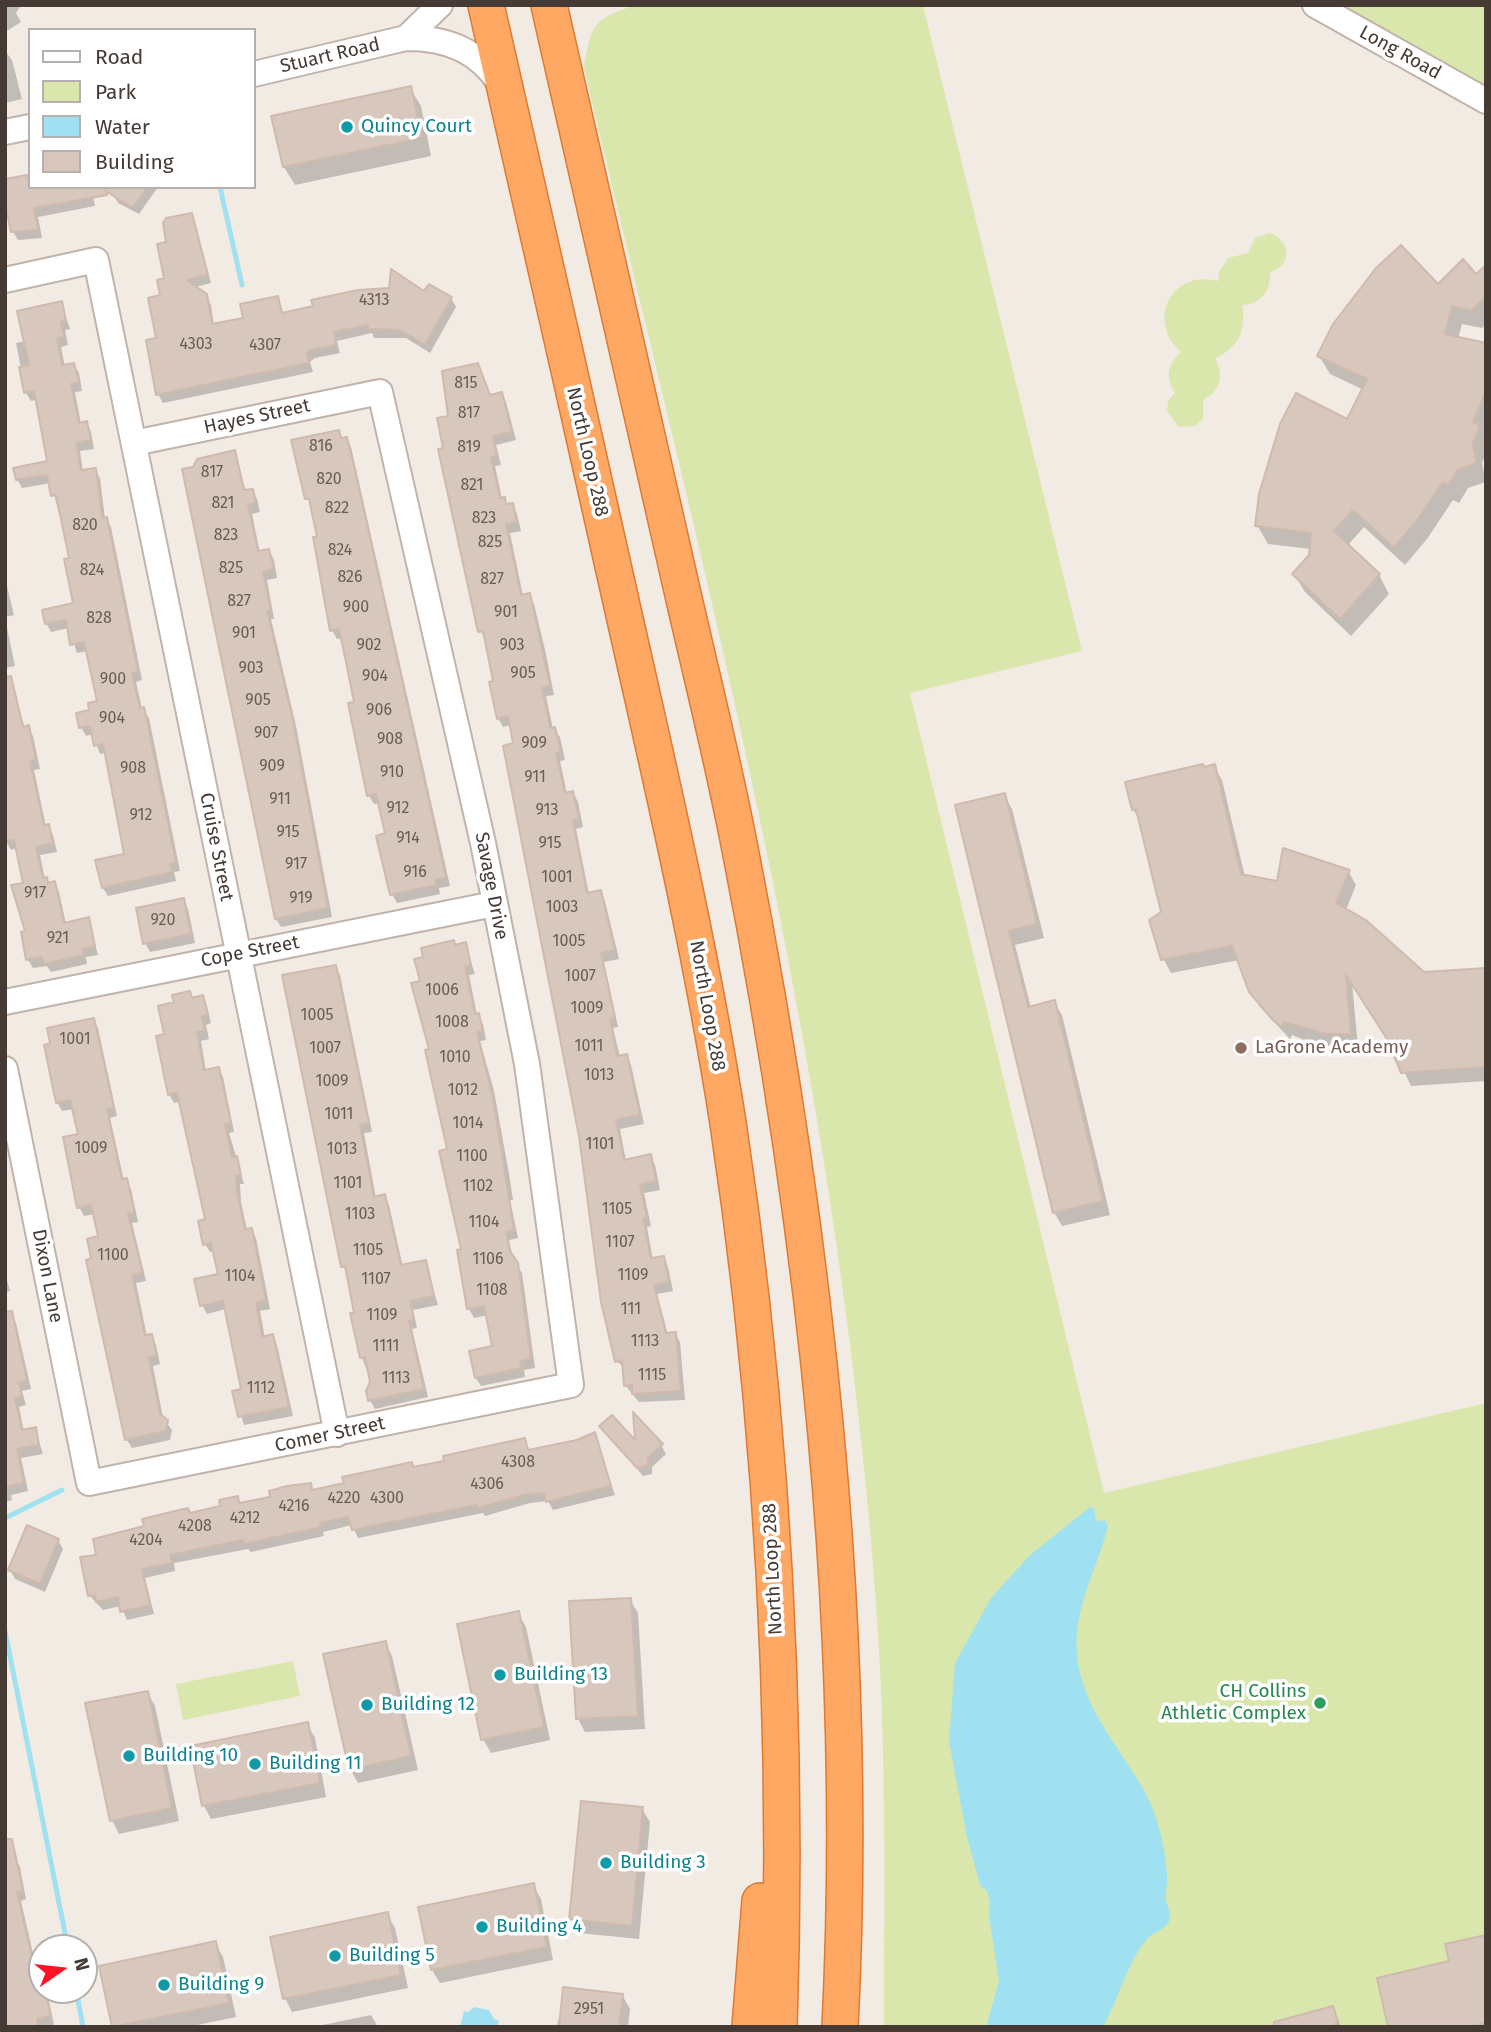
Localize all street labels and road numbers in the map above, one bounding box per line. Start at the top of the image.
street label: Long Road [1355,21,1445,85]
street label: Stuart Road [278,33,382,79]
street label: North Loop 288 [561,385,613,519]
street label: Hayes Street [202,395,312,439]
street label: Cruise Street [194,791,238,903]
street label: Savage Drive [469,830,513,942]
street label: Cope Street [199,931,301,973]
street label: North Loop 288 [684,939,730,1073]
street label: Dixon Lane [27,1227,67,1325]
street label: Comer Street [273,1412,387,1458]
street label: North Loop 288 [758,1502,788,1636]

